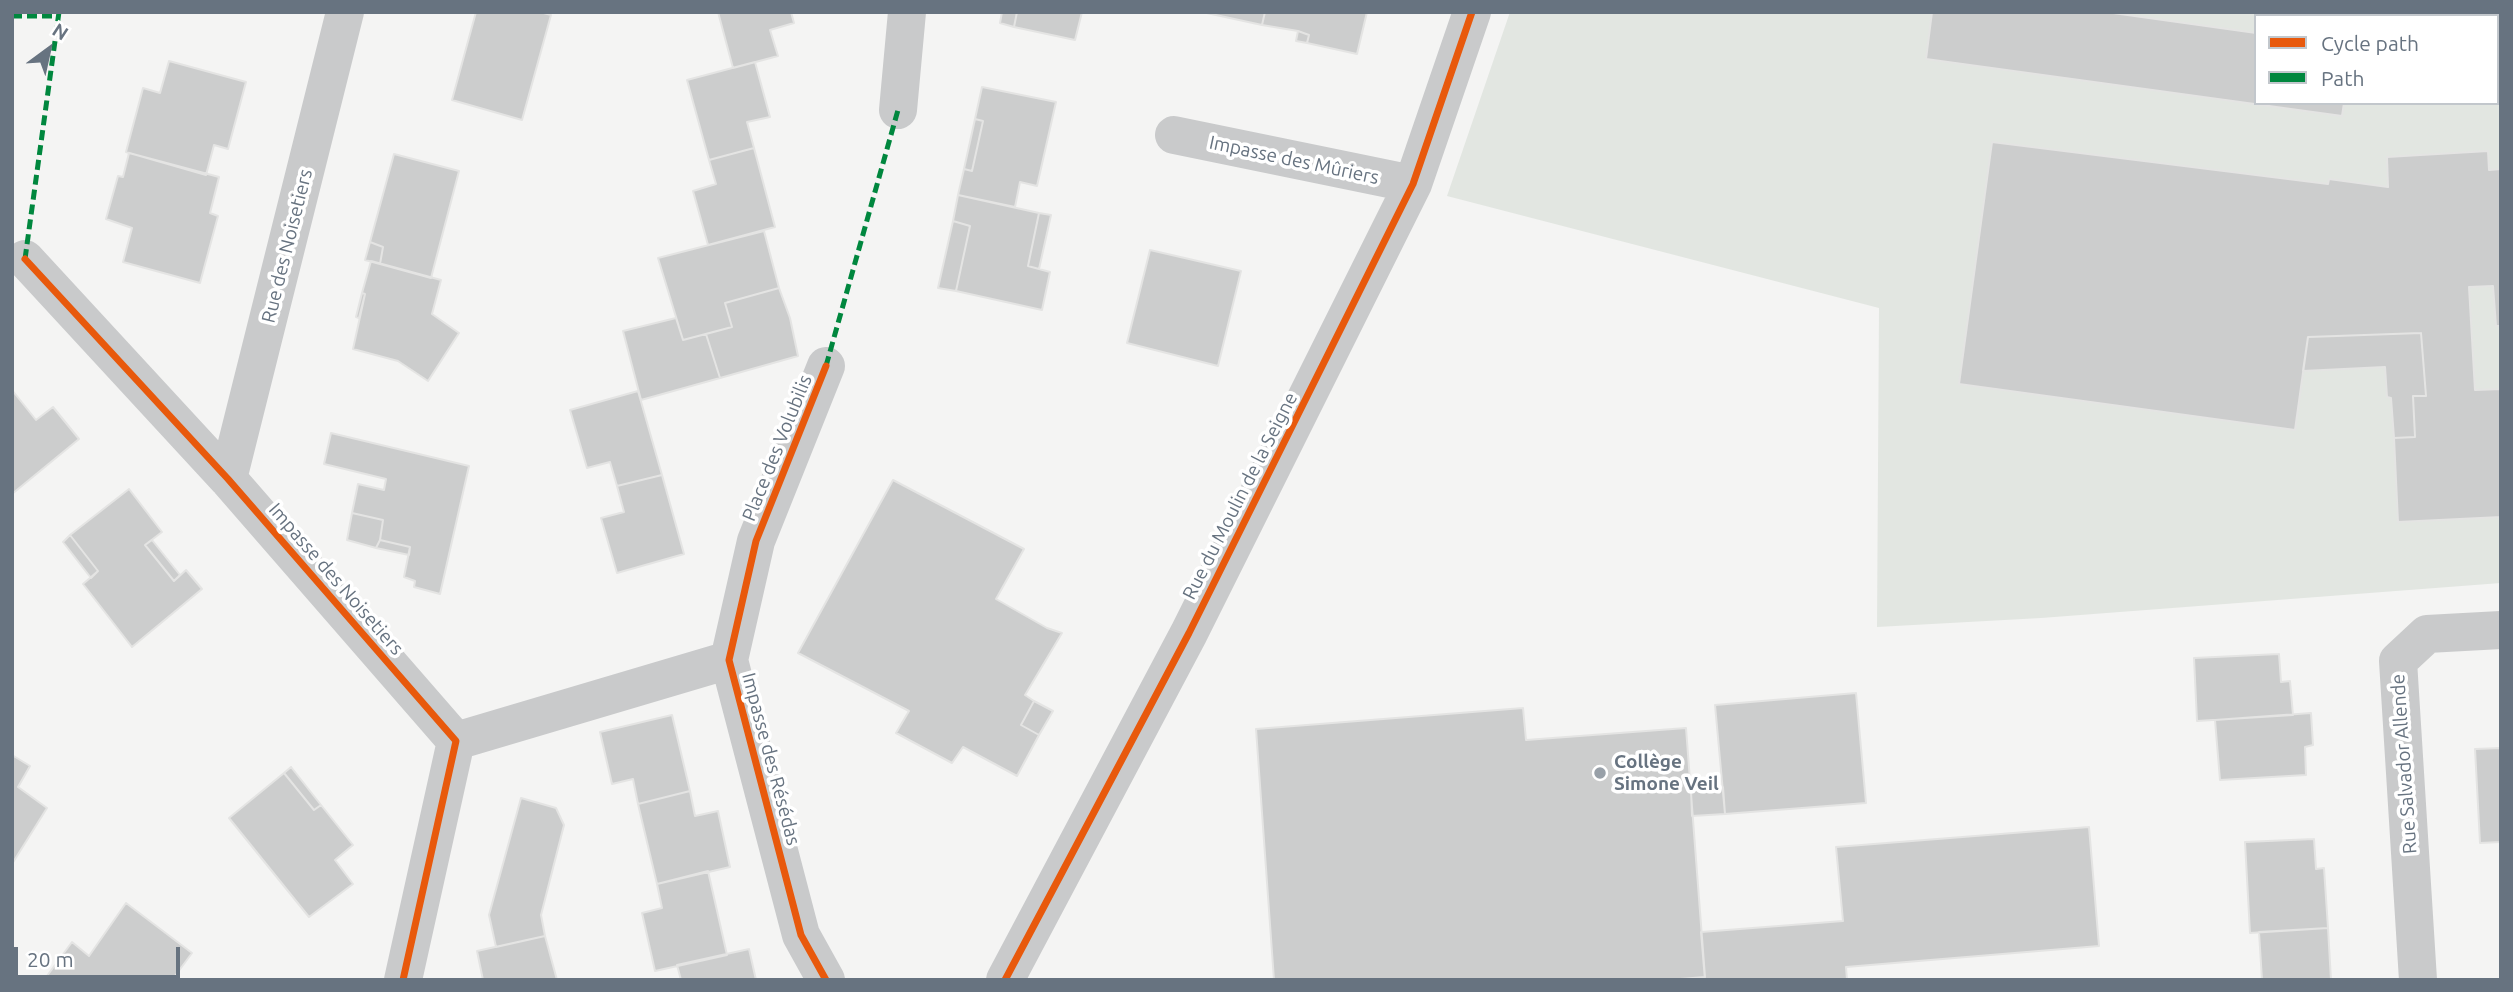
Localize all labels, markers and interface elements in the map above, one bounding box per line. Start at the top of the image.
north arrow [14,14,84,84]
legend [2254,14,2499,105]
text: N [48,18,72,44]
text: Cycle path [2321,31,2419,55]
text: Path [2321,66,2364,90]
street label: Impasse des Mûriers [1207,131,1381,189]
street label: Rue des Noisetiers [257,167,317,325]
street label: Place des Volubilis [737,371,817,525]
street label: Rue du Moulin de la Seigne [1178,389,1302,603]
street label: Impasse des Noisetiers [264,498,408,660]
street label: Impasse des Résédas [737,670,805,848]
street label: Rue Salvador Allende [2386,673,2422,855]
place label: Collège Simone Veil [1614,751,1719,795]
marker: Collège Simone Veil [1592,765,1608,781]
scale bar [18,932,184,976]
text: 20 m [27,947,74,971]

